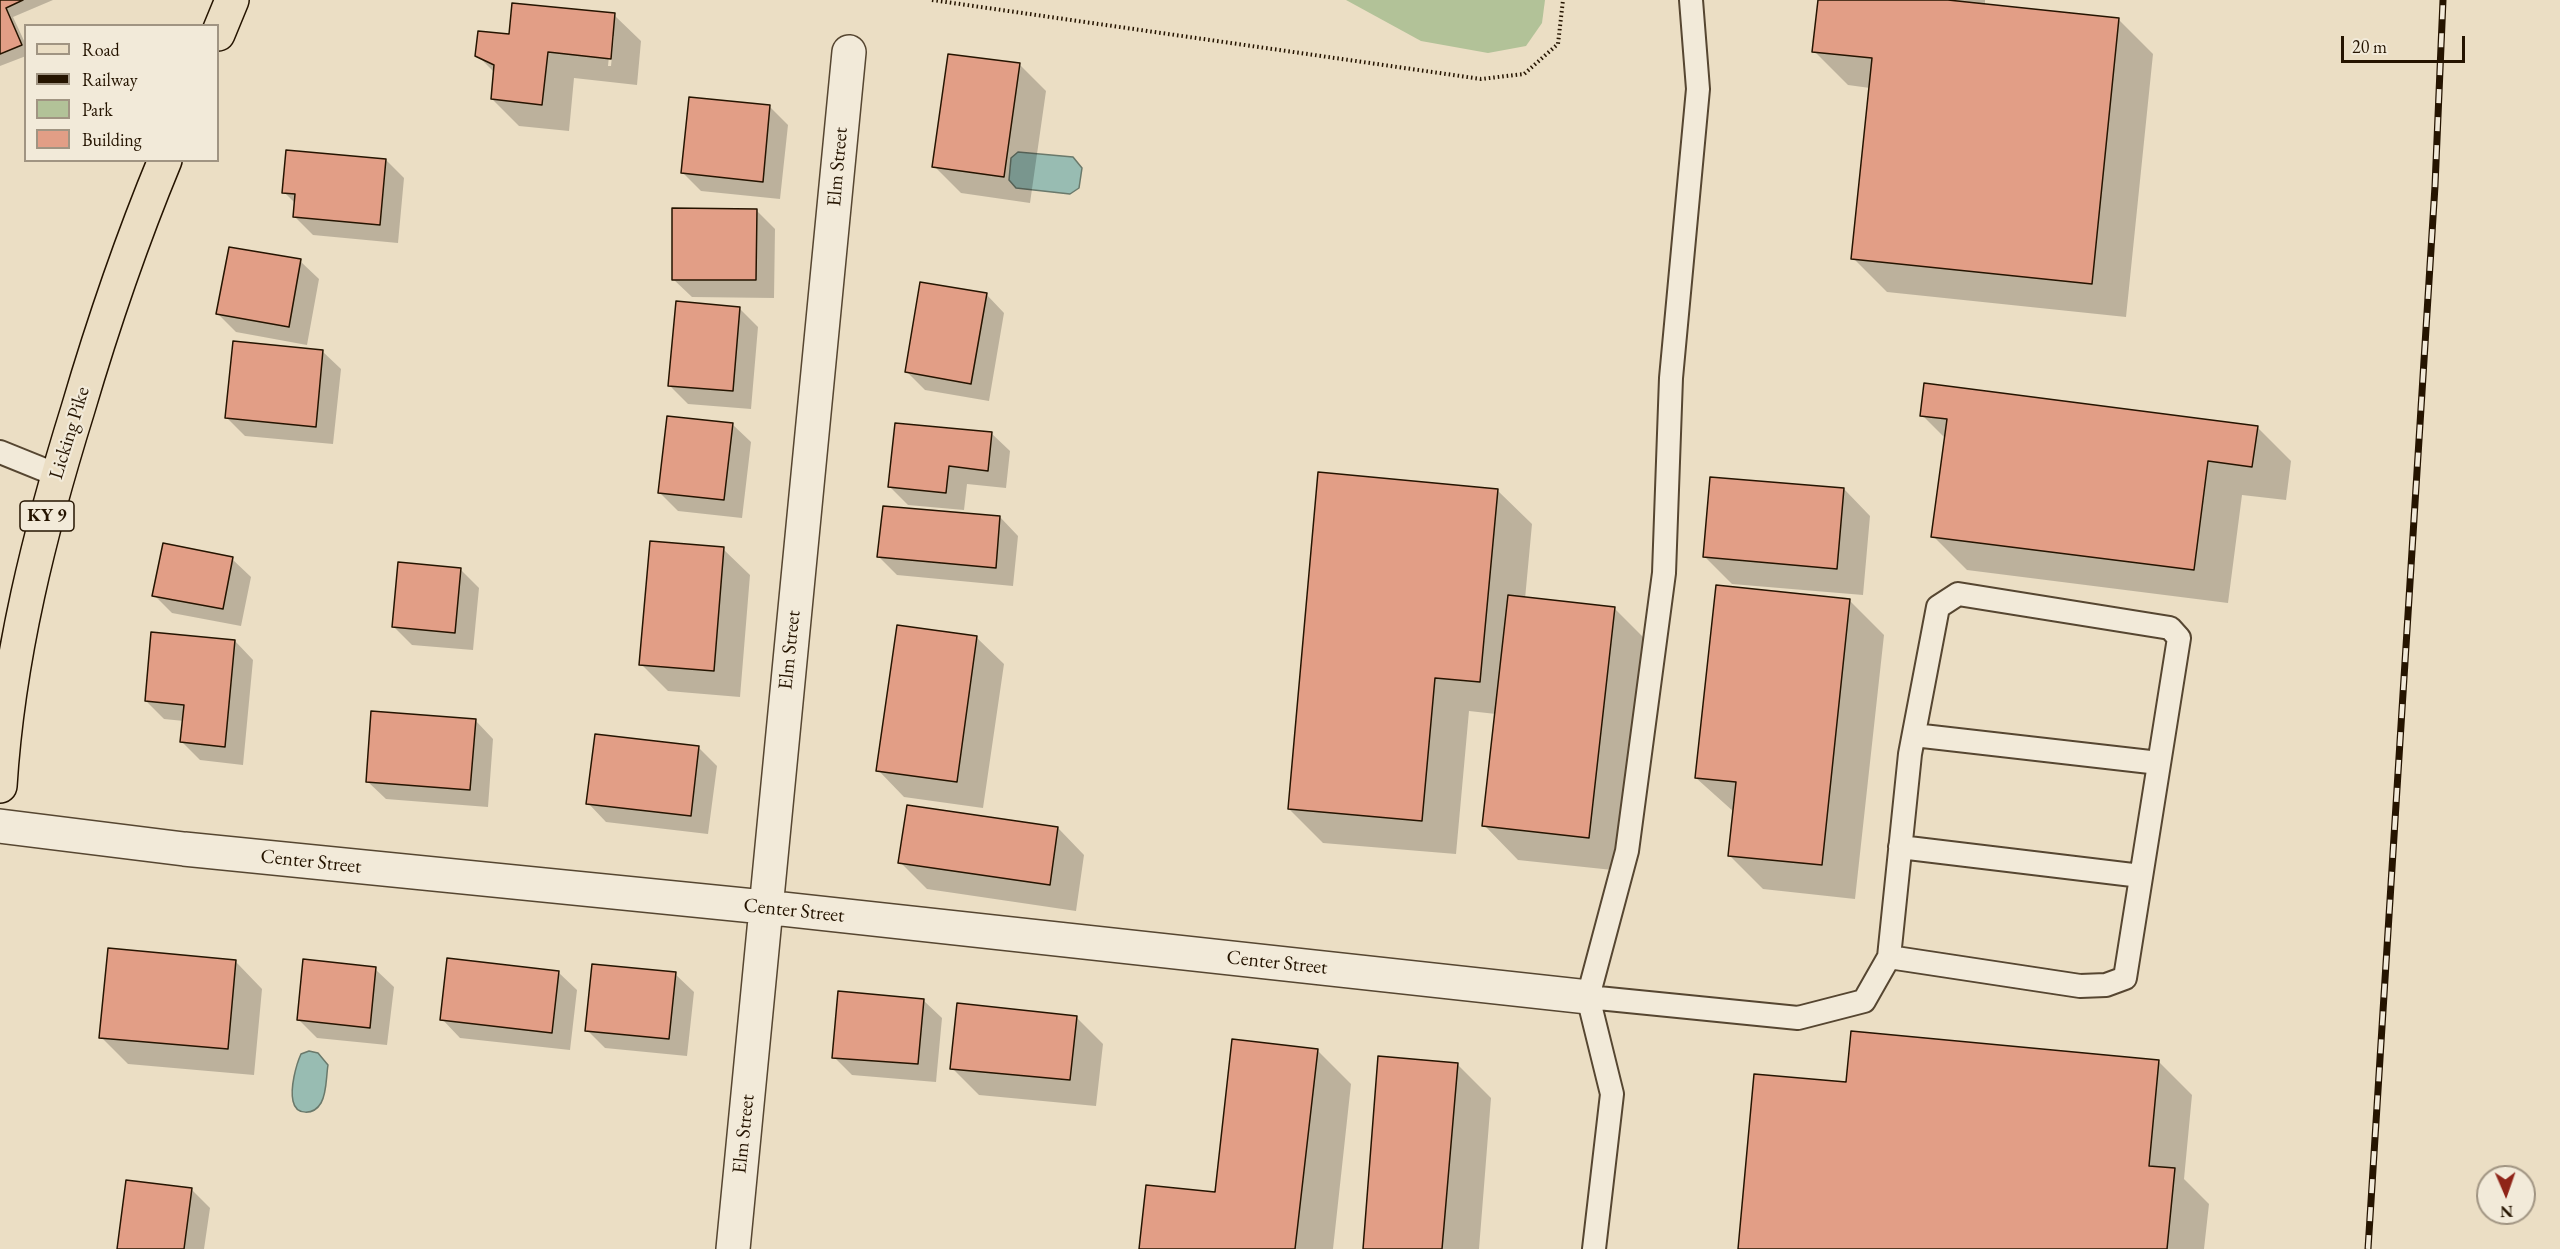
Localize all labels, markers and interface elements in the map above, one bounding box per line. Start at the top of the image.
legend [24,24,219,162]
scale bar [2344,24,2468,62]
text: 20 m [2352,35,2387,58]
text: Road [82,38,120,61]
text: Railway [82,68,138,91]
text: Park [82,98,113,121]
street label: Elm Street [823,126,853,208]
text: Building [82,128,142,151]
street label: Licking Pike [45,384,95,482]
road number: KY 9 [20,501,74,531]
street label: Elm Street [774,609,806,691]
street label: Center Street [259,845,363,879]
street label: Center Street [742,894,846,928]
street label: Center Street [1225,946,1329,980]
street label: Elm Street [728,1093,760,1175]
north arrow [2476,1165,2536,1225]
text: N [2500,1201,2513,1222]

